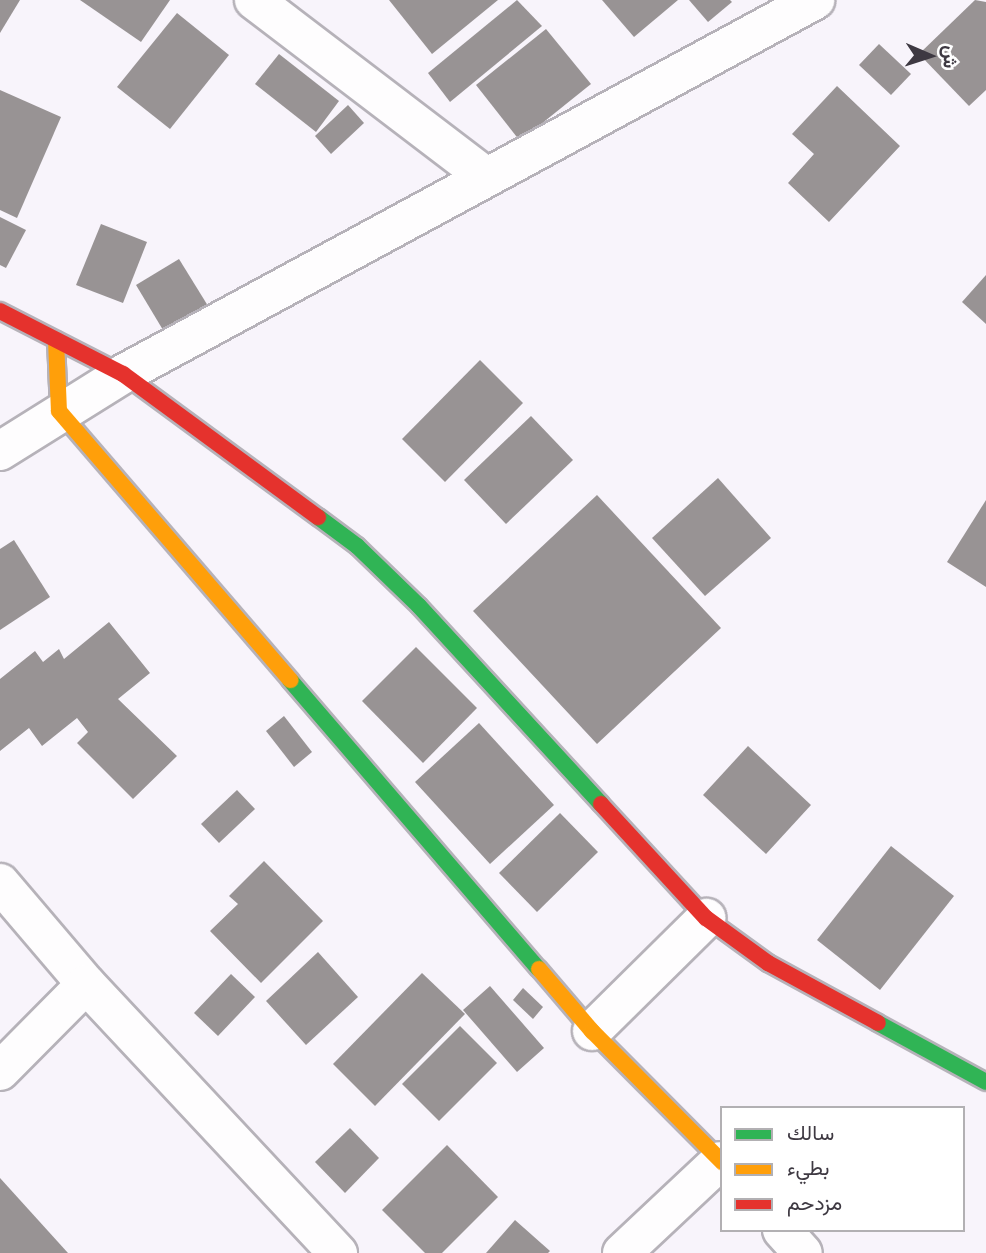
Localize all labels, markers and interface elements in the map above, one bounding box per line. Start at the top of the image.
north arrow [895,21,965,91]
text: ش [939,45,964,69]
legend [720,1106,965,1232]
text: سالك [787,1119,834,1144]
text: بطيء [787,1154,830,1179]
text: مزدحم [787,1189,842,1214]

